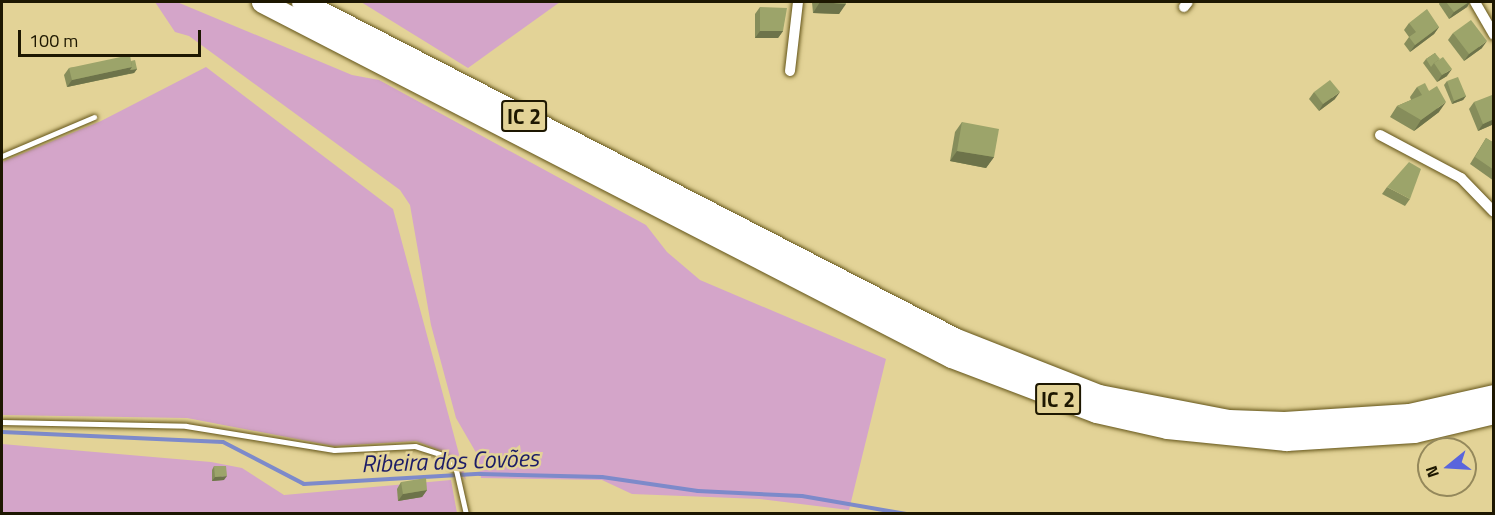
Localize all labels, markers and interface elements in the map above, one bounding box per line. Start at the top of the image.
scale bar [21,18,204,56]
text: 100 m [29,27,78,54]
road number: IC 2 [500,98,548,134]
road number: IC 2 [1034,381,1082,417]
north arrow [1417,437,1477,497]
water label: Ribeira dos Covões [361,444,539,478]
text: N [1419,463,1445,481]

